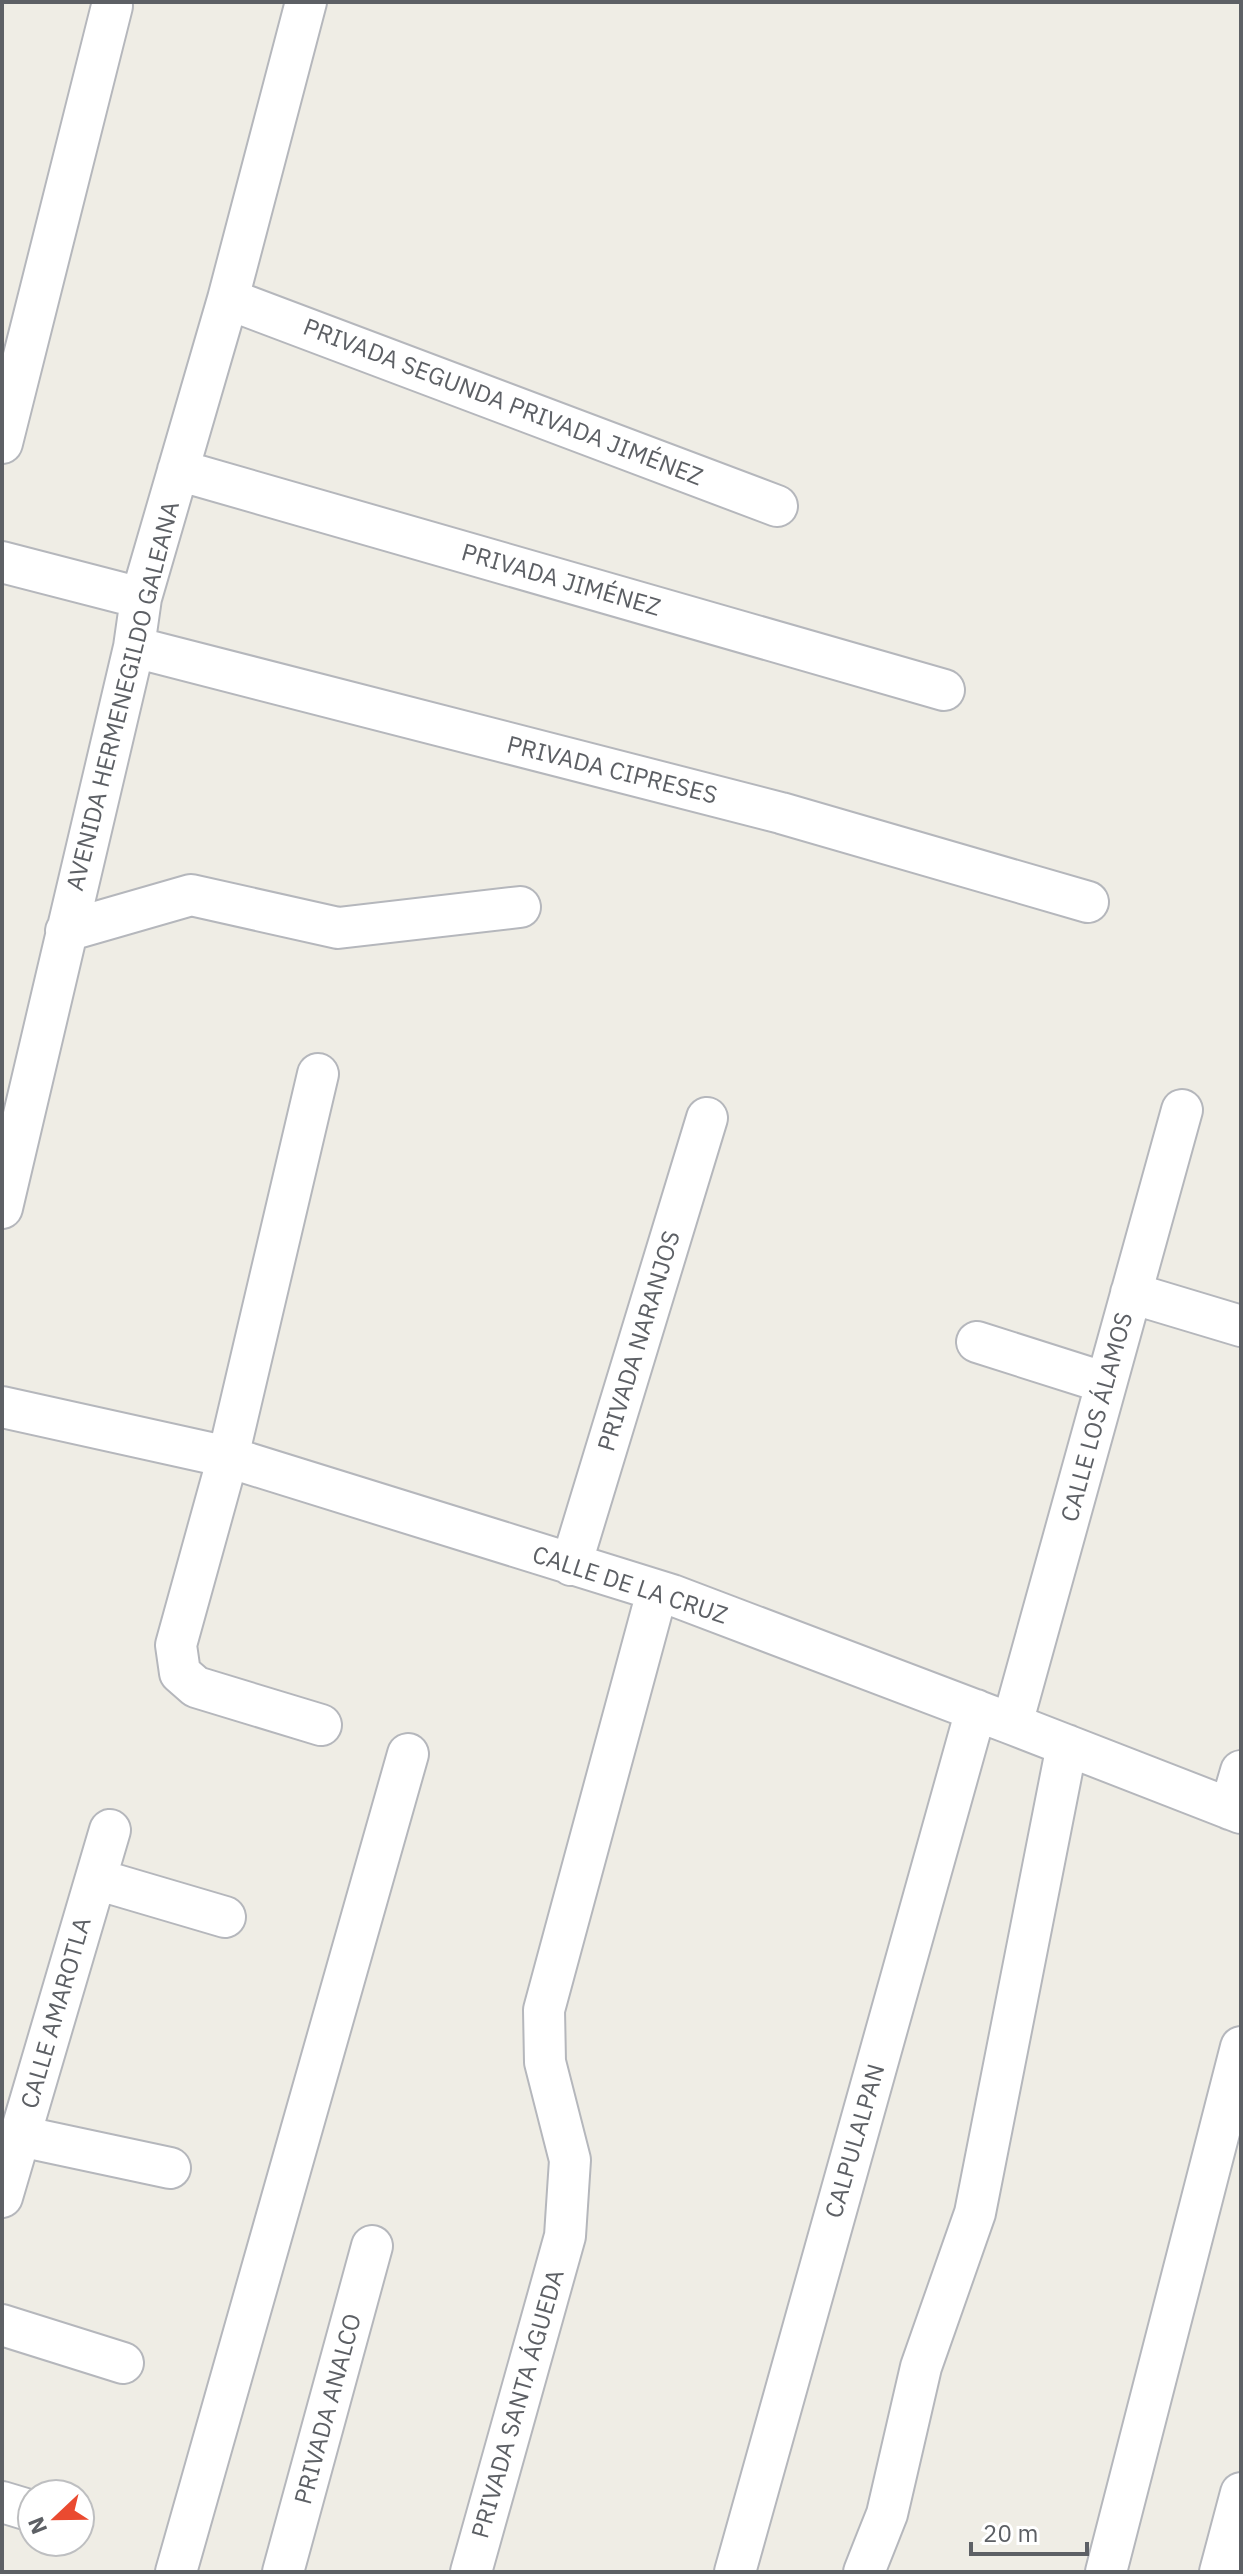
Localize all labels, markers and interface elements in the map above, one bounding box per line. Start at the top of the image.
street label: PRIVADA SEGUNDA PRIVADA JIMÉNEZ [299,310,708,492]
street label: AVENIDA HERMENEGILDO GALEANA [58,498,186,894]
street label: PRIVADA JIMÉNEZ [458,535,665,623]
street label: PRIVADA CIPRESES [504,727,721,811]
street label: PRIVADA NARANJOS [589,1227,687,1455]
street label: CALLE LOS ÁLAMOS [1053,1308,1139,1525]
street label: CALLE DE LA CRUZ [529,1537,732,1631]
street label: CALLE AMAROTLA [12,1913,98,2112]
street label: CALPULALPAN [817,2060,891,2221]
street label: PRIVADA SANTA ÁGUEDA [463,2266,571,2542]
street label: PRIVADA ANALCO [286,2310,368,2508]
north arrow [16,2478,96,2558]
scale bar [971,2506,1087,2556]
text: N [21,2513,53,2538]
text: 20 m [983,2517,1038,2549]

